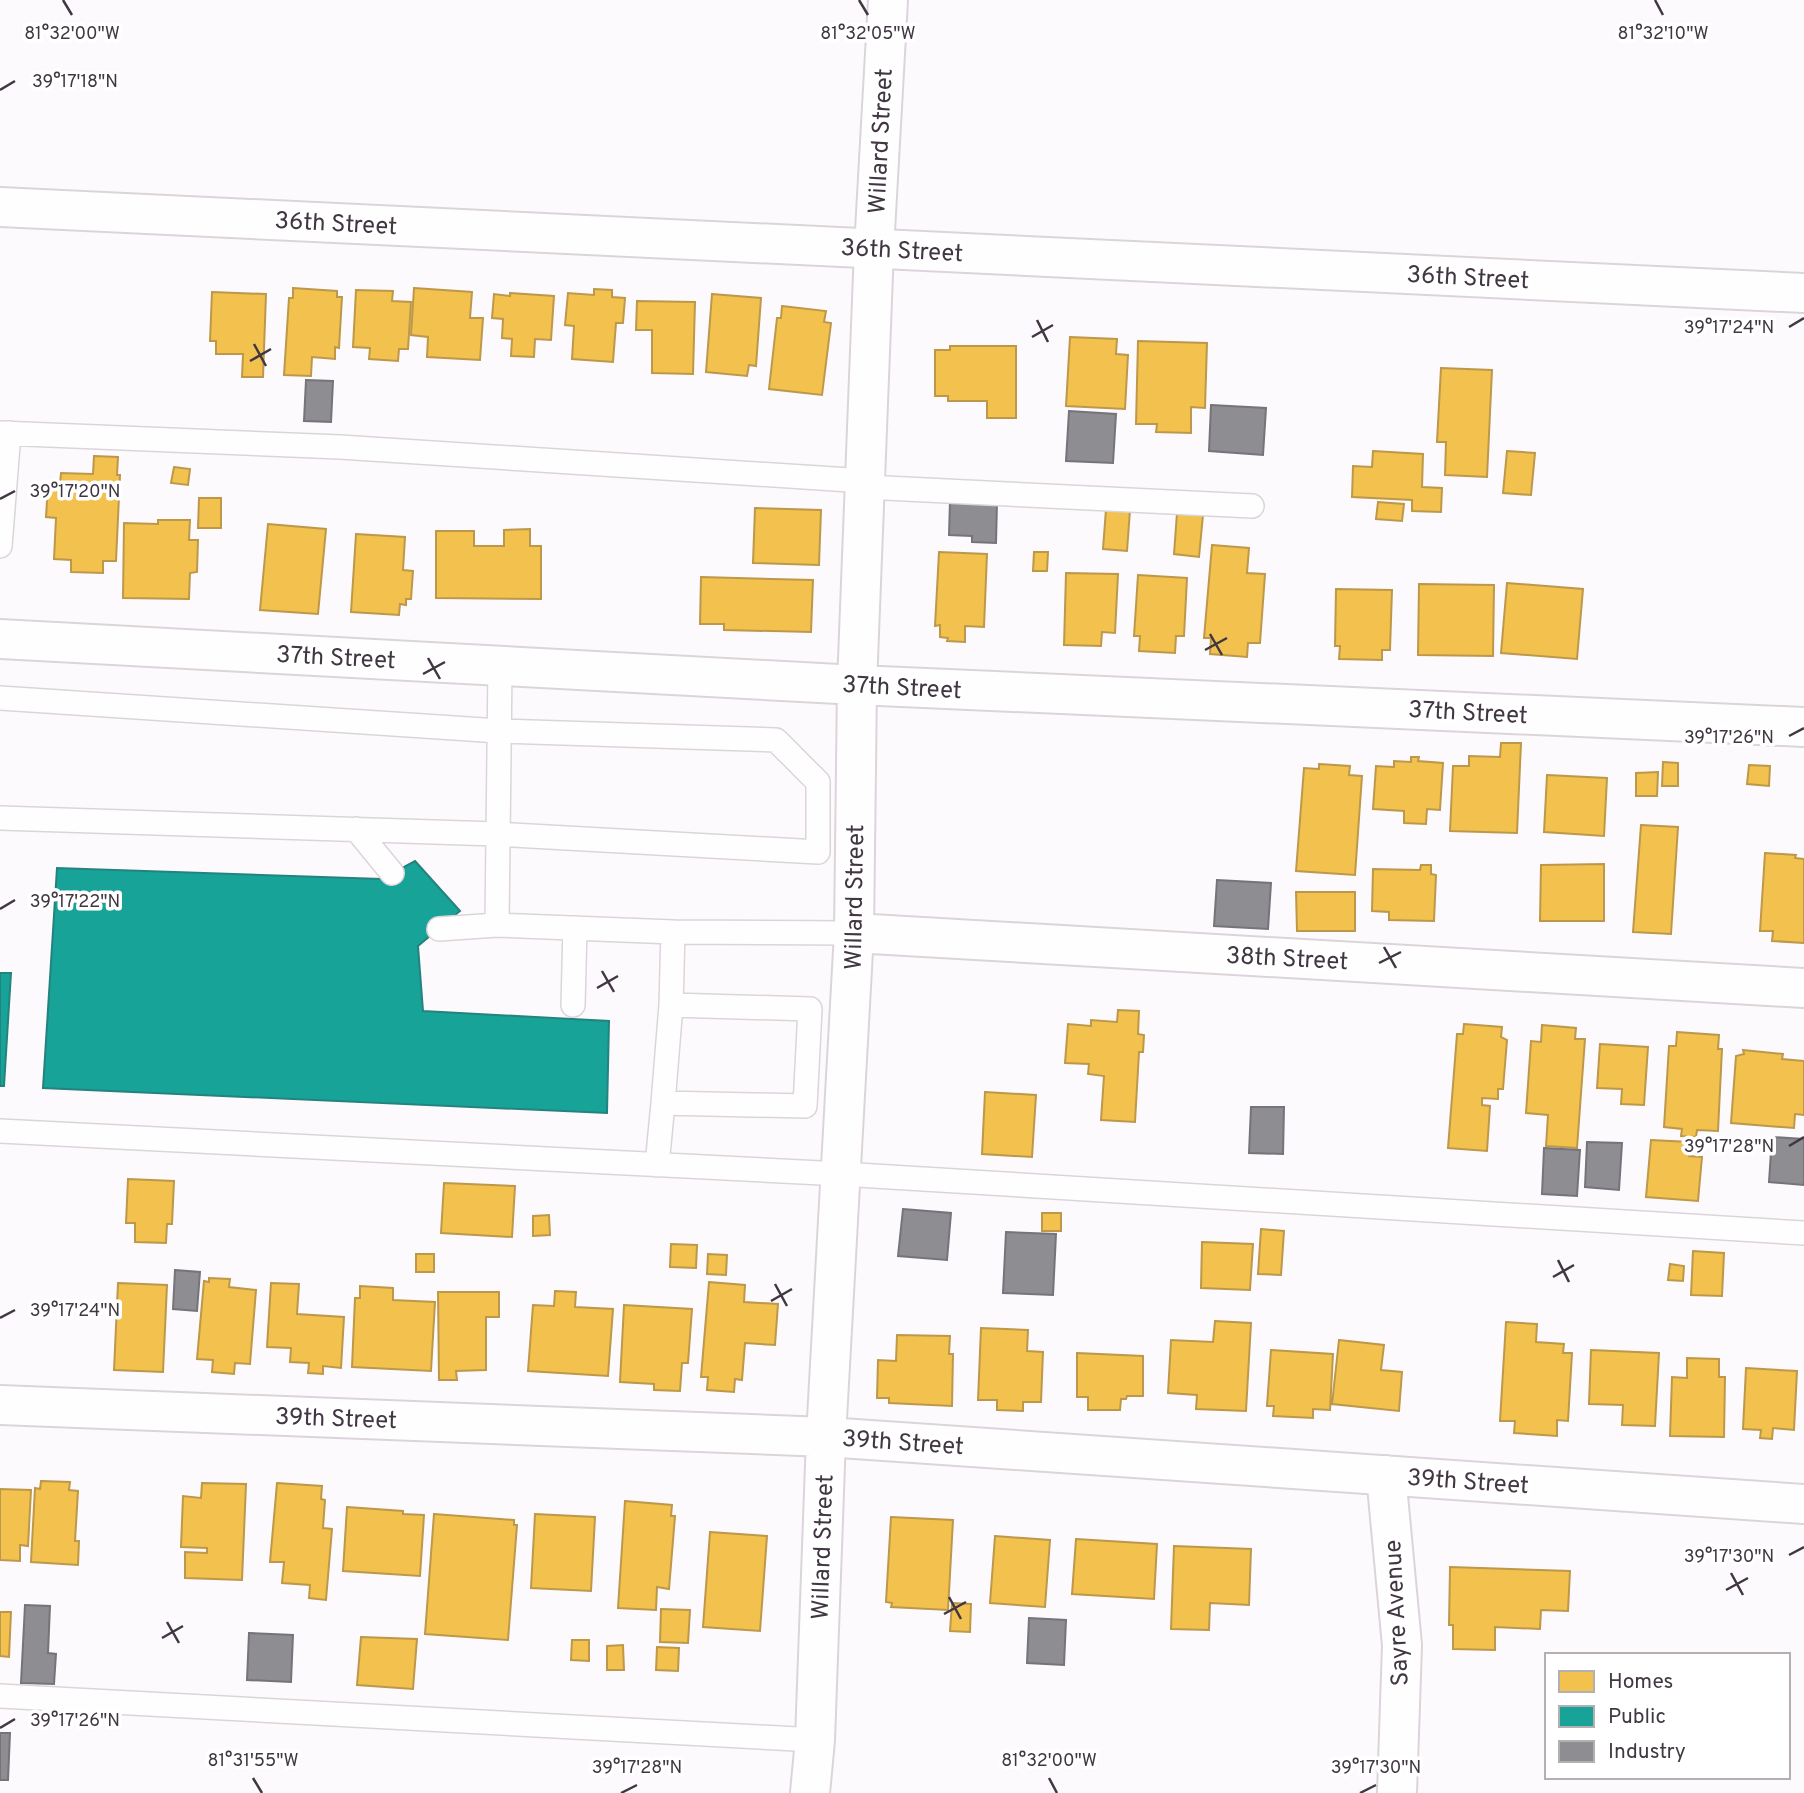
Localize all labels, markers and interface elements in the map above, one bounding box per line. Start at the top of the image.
text: 81°32'00"W [24,23,120,46]
text: 81°32'05"W [820,23,916,46]
text: 81°32'10"W [1617,23,1709,46]
street label: Willard Street [863,68,901,215]
text: 39°17'18"N [32,71,118,94]
street label: 36th Street [274,207,398,243]
street label: 36th Street [840,234,964,270]
street label: 36th Street [1406,261,1530,297]
text: 39°17'24"N [1684,317,1774,340]
text: 39°17'20"N [29,481,121,504]
street label: 37th Street [275,641,397,677]
street label: 37th Street [841,671,963,707]
street label: 37th Street [1407,696,1529,732]
text: 39°17'26"N [1684,727,1774,750]
street label: Willard Street [840,824,872,970]
text: 39°17'22"N [30,891,120,914]
street label: 38th Street [1225,942,1349,978]
text: 39°17'28"N [1684,1136,1774,1159]
text: 39°17'24"N [30,1300,120,1323]
street label: 39th Street [274,1403,397,1437]
street label: 39th Street [841,1425,965,1463]
street label: 39th Street [1406,1464,1530,1502]
street label: Willard Street [806,1474,842,1620]
street label: Sayre Avenue [1379,1539,1417,1687]
text: 39°17'30"N [1684,1546,1774,1569]
legend [1545,1653,1790,1779]
text: Homes [1608,1669,1673,1696]
text: Public [1608,1704,1666,1731]
text: 39°17'26"N [30,1710,120,1733]
text: Industry [1608,1739,1686,1766]
text: 81°31'55"W [207,1750,299,1773]
text: 81°32'00"W [1001,1750,1097,1773]
text: 39°17'28"N [592,1757,682,1780]
text: 39°17'30"N [1331,1757,1421,1780]

